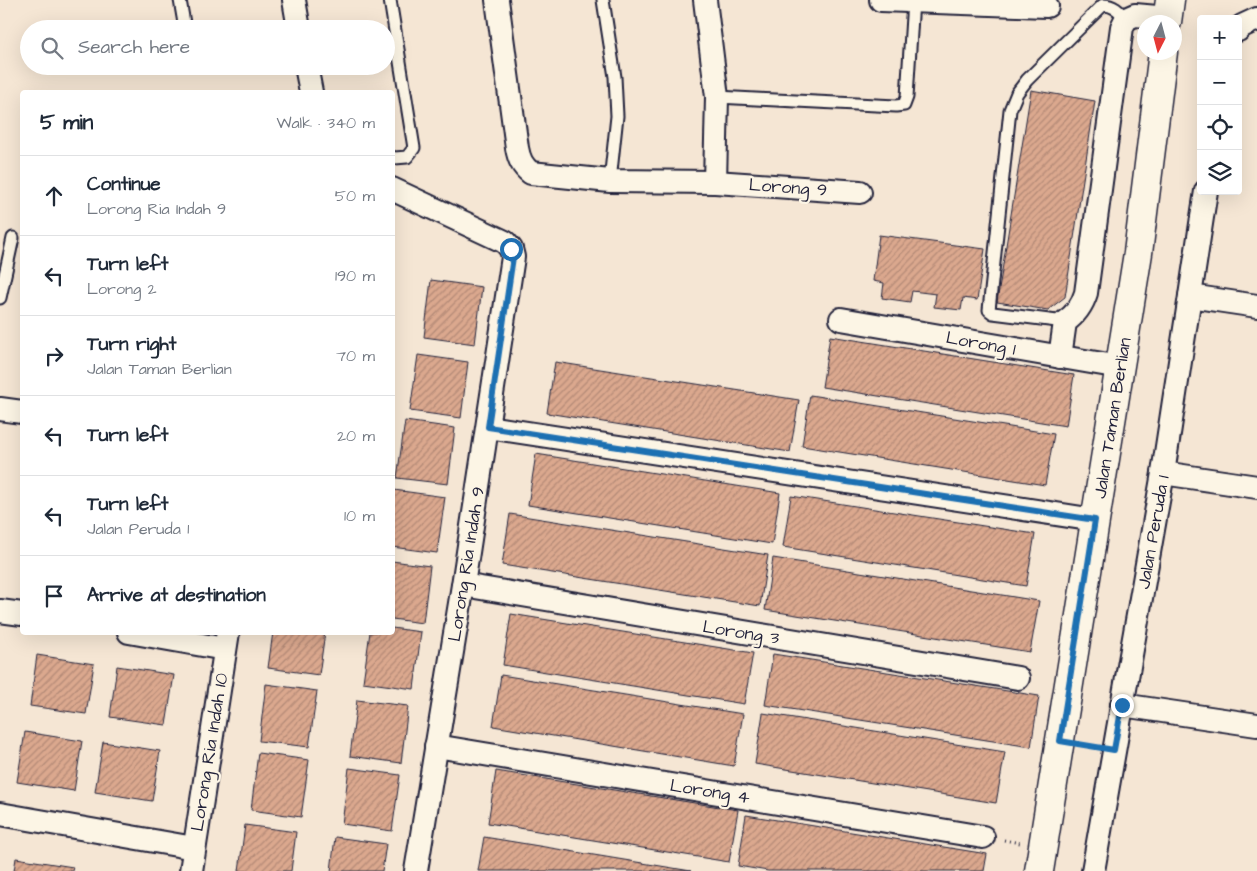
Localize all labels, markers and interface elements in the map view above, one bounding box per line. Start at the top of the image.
north arrow [1137,15,1182,60]
map controls [1197,15,1242,195]
button: + [1197,15,1242,60]
search box [20,20,395,75]
icon: search [38,34,66,62]
text: Search here [78,34,190,61]
button: − [1197,60,1242,105]
button: locate [1197,105,1242,150]
text: 5 min [40,108,93,137]
text: Walk · 340 m [276,112,375,134]
button: layers [1197,150,1242,195]
text: Continue [87,171,161,198]
street label: Lorong 9 [748,172,828,204]
icon: ahead [40,182,68,210]
text: 50 m [335,185,375,207]
text: Lorong Ria Indah 9 [87,198,226,220]
route start [500,238,523,261]
text: Turn left [87,251,168,278]
icon: left [40,262,68,290]
text: 190 m [335,265,375,287]
text: Lorong 2 [87,278,157,300]
street label: Lorong 1 [944,325,1018,363]
text: Turn right [87,331,176,358]
street label: Jalan Taman Berlian [1087,336,1138,500]
icon: right [40,342,68,370]
text: 70 m [336,345,375,367]
text: Jalan Taman Berlian [87,358,232,380]
icon: left [40,422,68,450]
text: Turn left [87,422,168,449]
text: 20 m [337,425,375,447]
street label: Jalan Peruda 1 [1131,473,1176,591]
street label: Lorong Ria Indah 9 [442,485,492,643]
text: Turn left [87,491,168,518]
icon: left [40,502,68,530]
text: 10 m [344,505,375,527]
text: Jalan Peruda 1 [87,518,189,540]
icon: arrive [40,582,68,610]
text: Arrive at destination [87,582,266,609]
street label: Lorong 3 [701,614,781,652]
street label: Lorong Ria Indah 10 [185,671,235,833]
route end [1111,694,1134,717]
street label: Lorong 4 [668,773,752,811]

